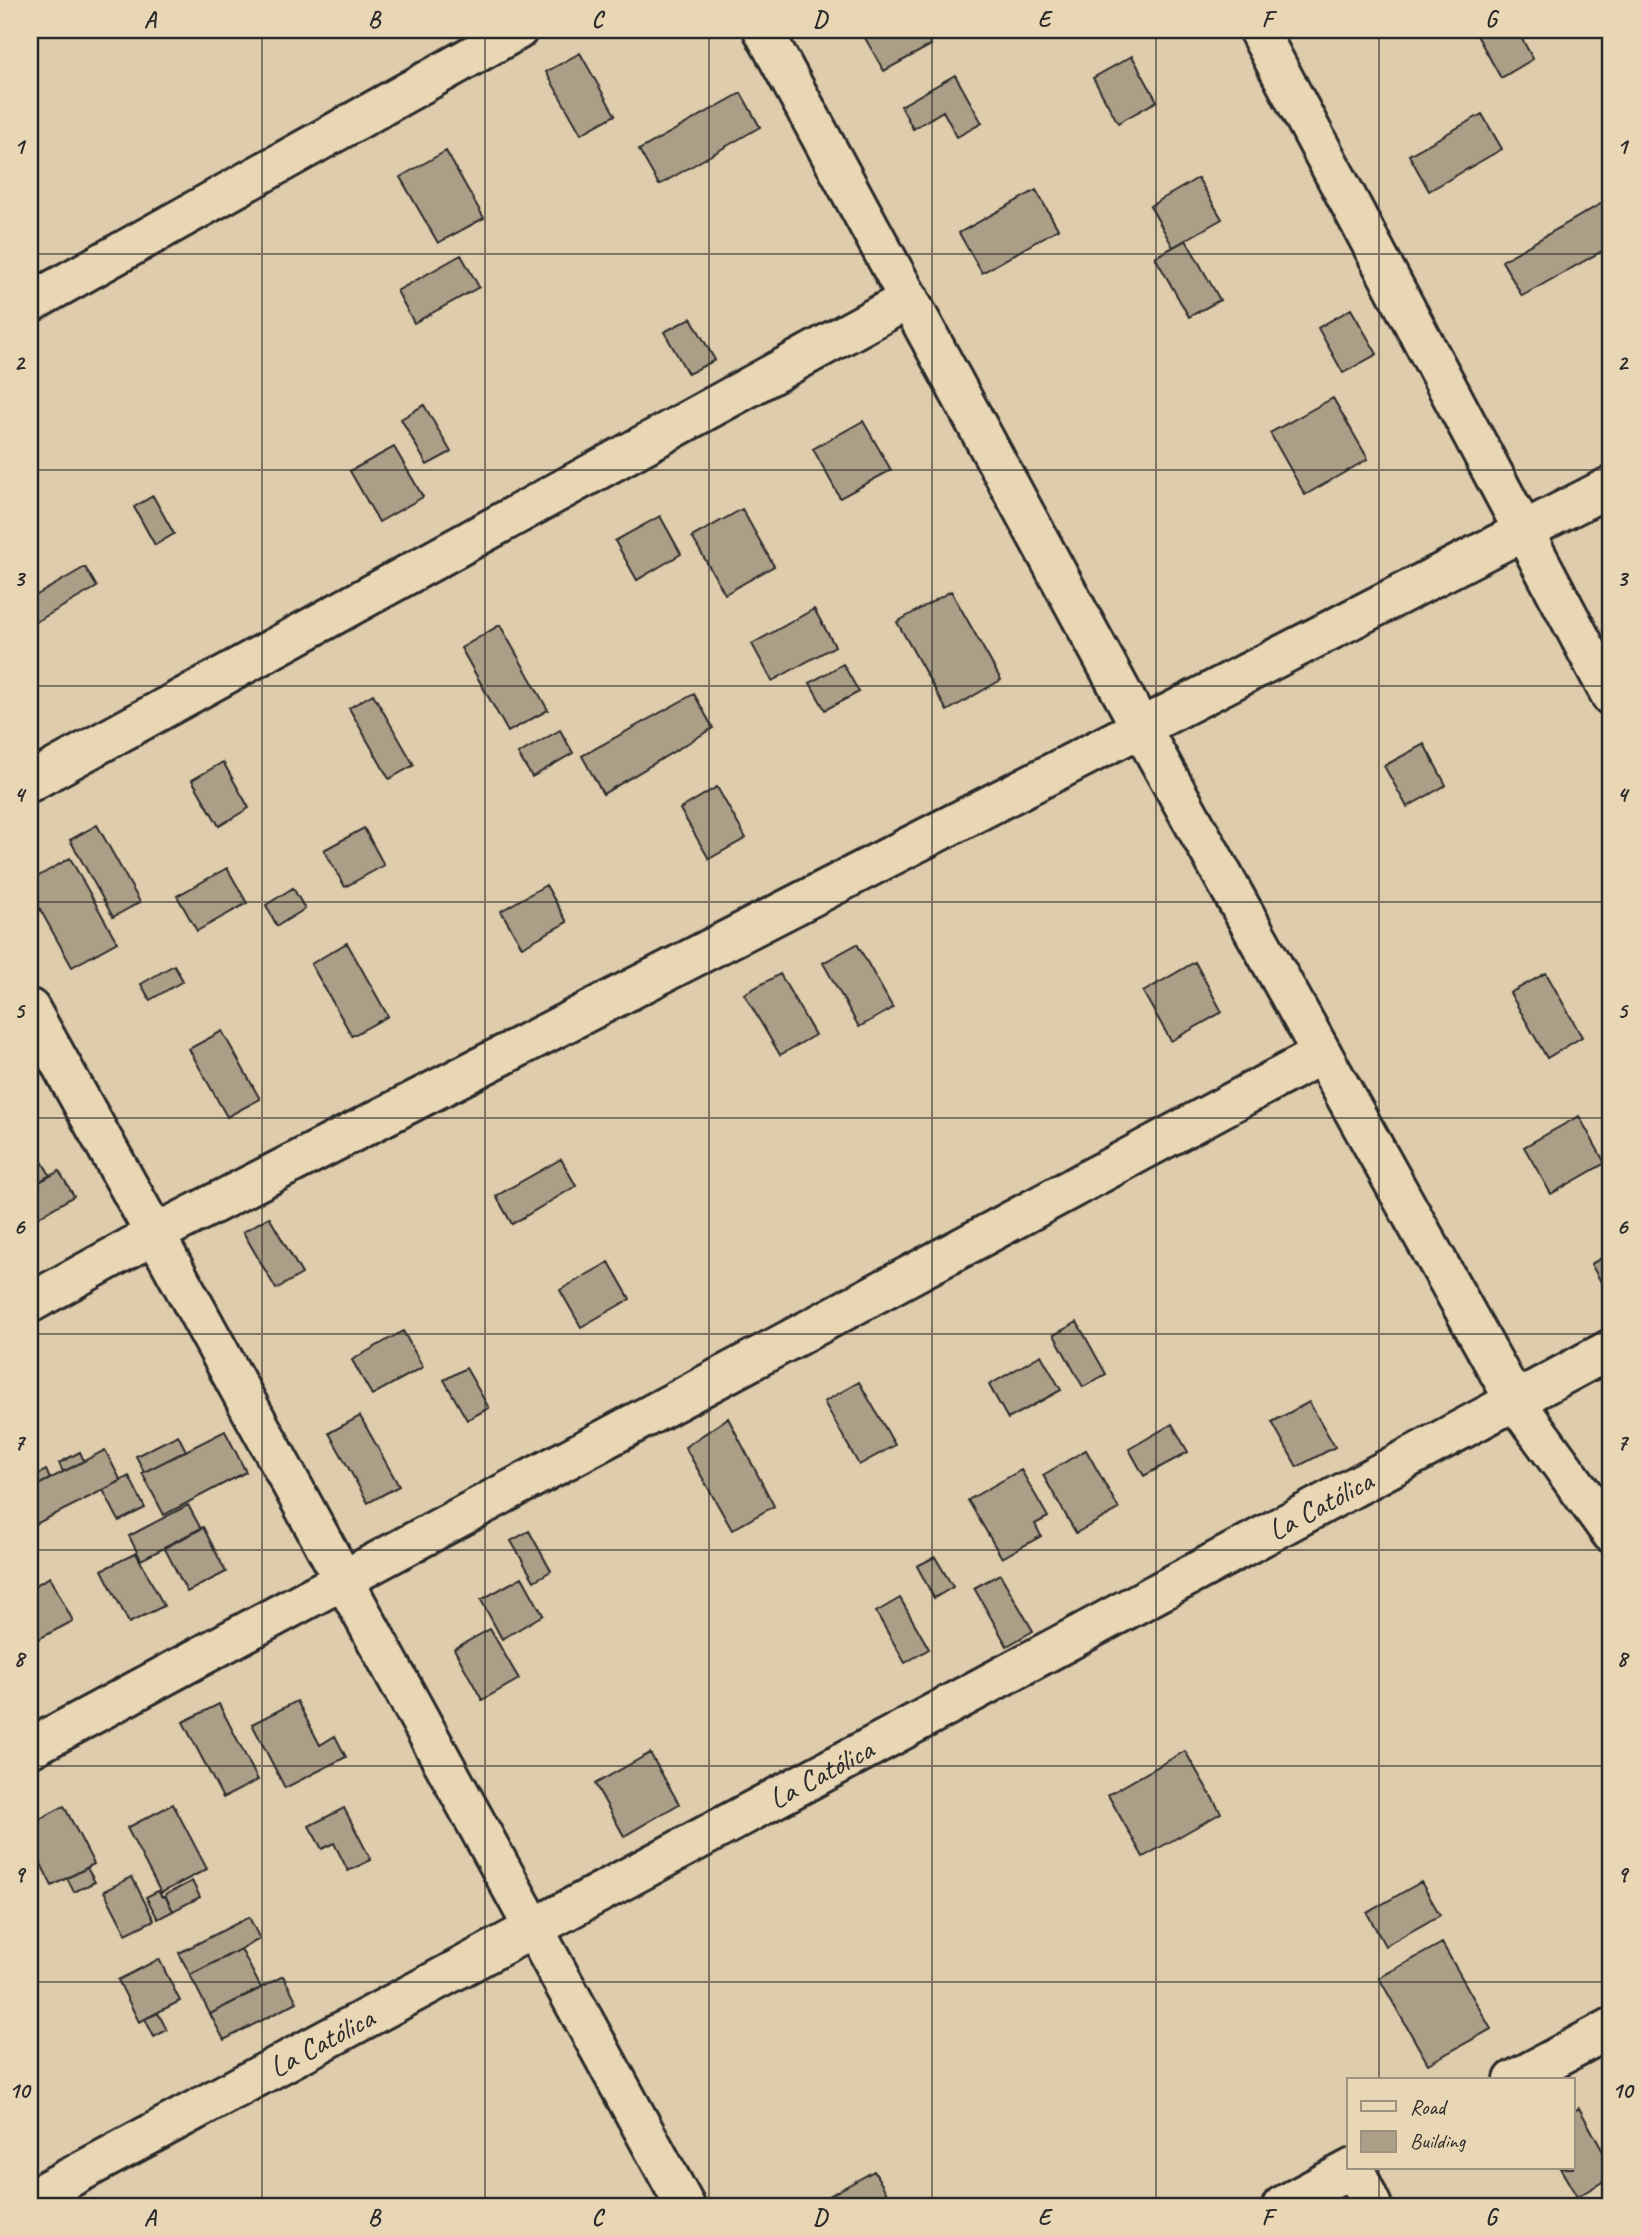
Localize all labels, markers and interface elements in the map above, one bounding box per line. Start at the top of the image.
text: A [144,5,158,34]
text: B [368,5,382,34]
text: C [592,5,606,34]
text: D [813,5,829,34]
text: E [1038,5,1054,34]
text: F [1262,5,1278,34]
text: G [1485,5,1500,34]
text: 1 [14,132,27,161]
text: 1 [1617,132,1630,161]
text: 2 [14,348,27,377]
text: 2 [1617,348,1630,377]
text: 3 [14,564,27,593]
text: 3 [1617,564,1630,593]
text: 4 [14,780,27,809]
text: 4 [1617,780,1630,809]
text: 5 [14,996,26,1025]
text: 5 [1617,996,1629,1025]
text: 6 [14,1212,27,1241]
text: 6 [1617,1212,1630,1241]
text: 7 [14,1428,27,1457]
text: 7 [1617,1428,1630,1457]
street label: La Católica [1261,1461,1381,1549]
text: 8 [14,1644,27,1673]
text: 8 [1617,1644,1630,1673]
street label: La Católica [762,1729,882,1817]
text: 9 [14,1860,27,1889]
text: 9 [1617,1860,1630,1889]
street label: La Católica [263,1998,382,2086]
text: 10 [9,2076,32,2105]
text: 10 [1612,2076,1635,2105]
legend [1347,2078,1574,2170]
text: Road [1410,2094,1449,2120]
text: Building [1410,2128,1467,2154]
text: A [144,2203,158,2232]
text: B [368,2203,382,2232]
text: C [592,2203,606,2232]
text: D [813,2203,829,2232]
text: E [1038,2203,1054,2232]
text: F [1262,2203,1278,2232]
text: G [1485,2203,1500,2232]

